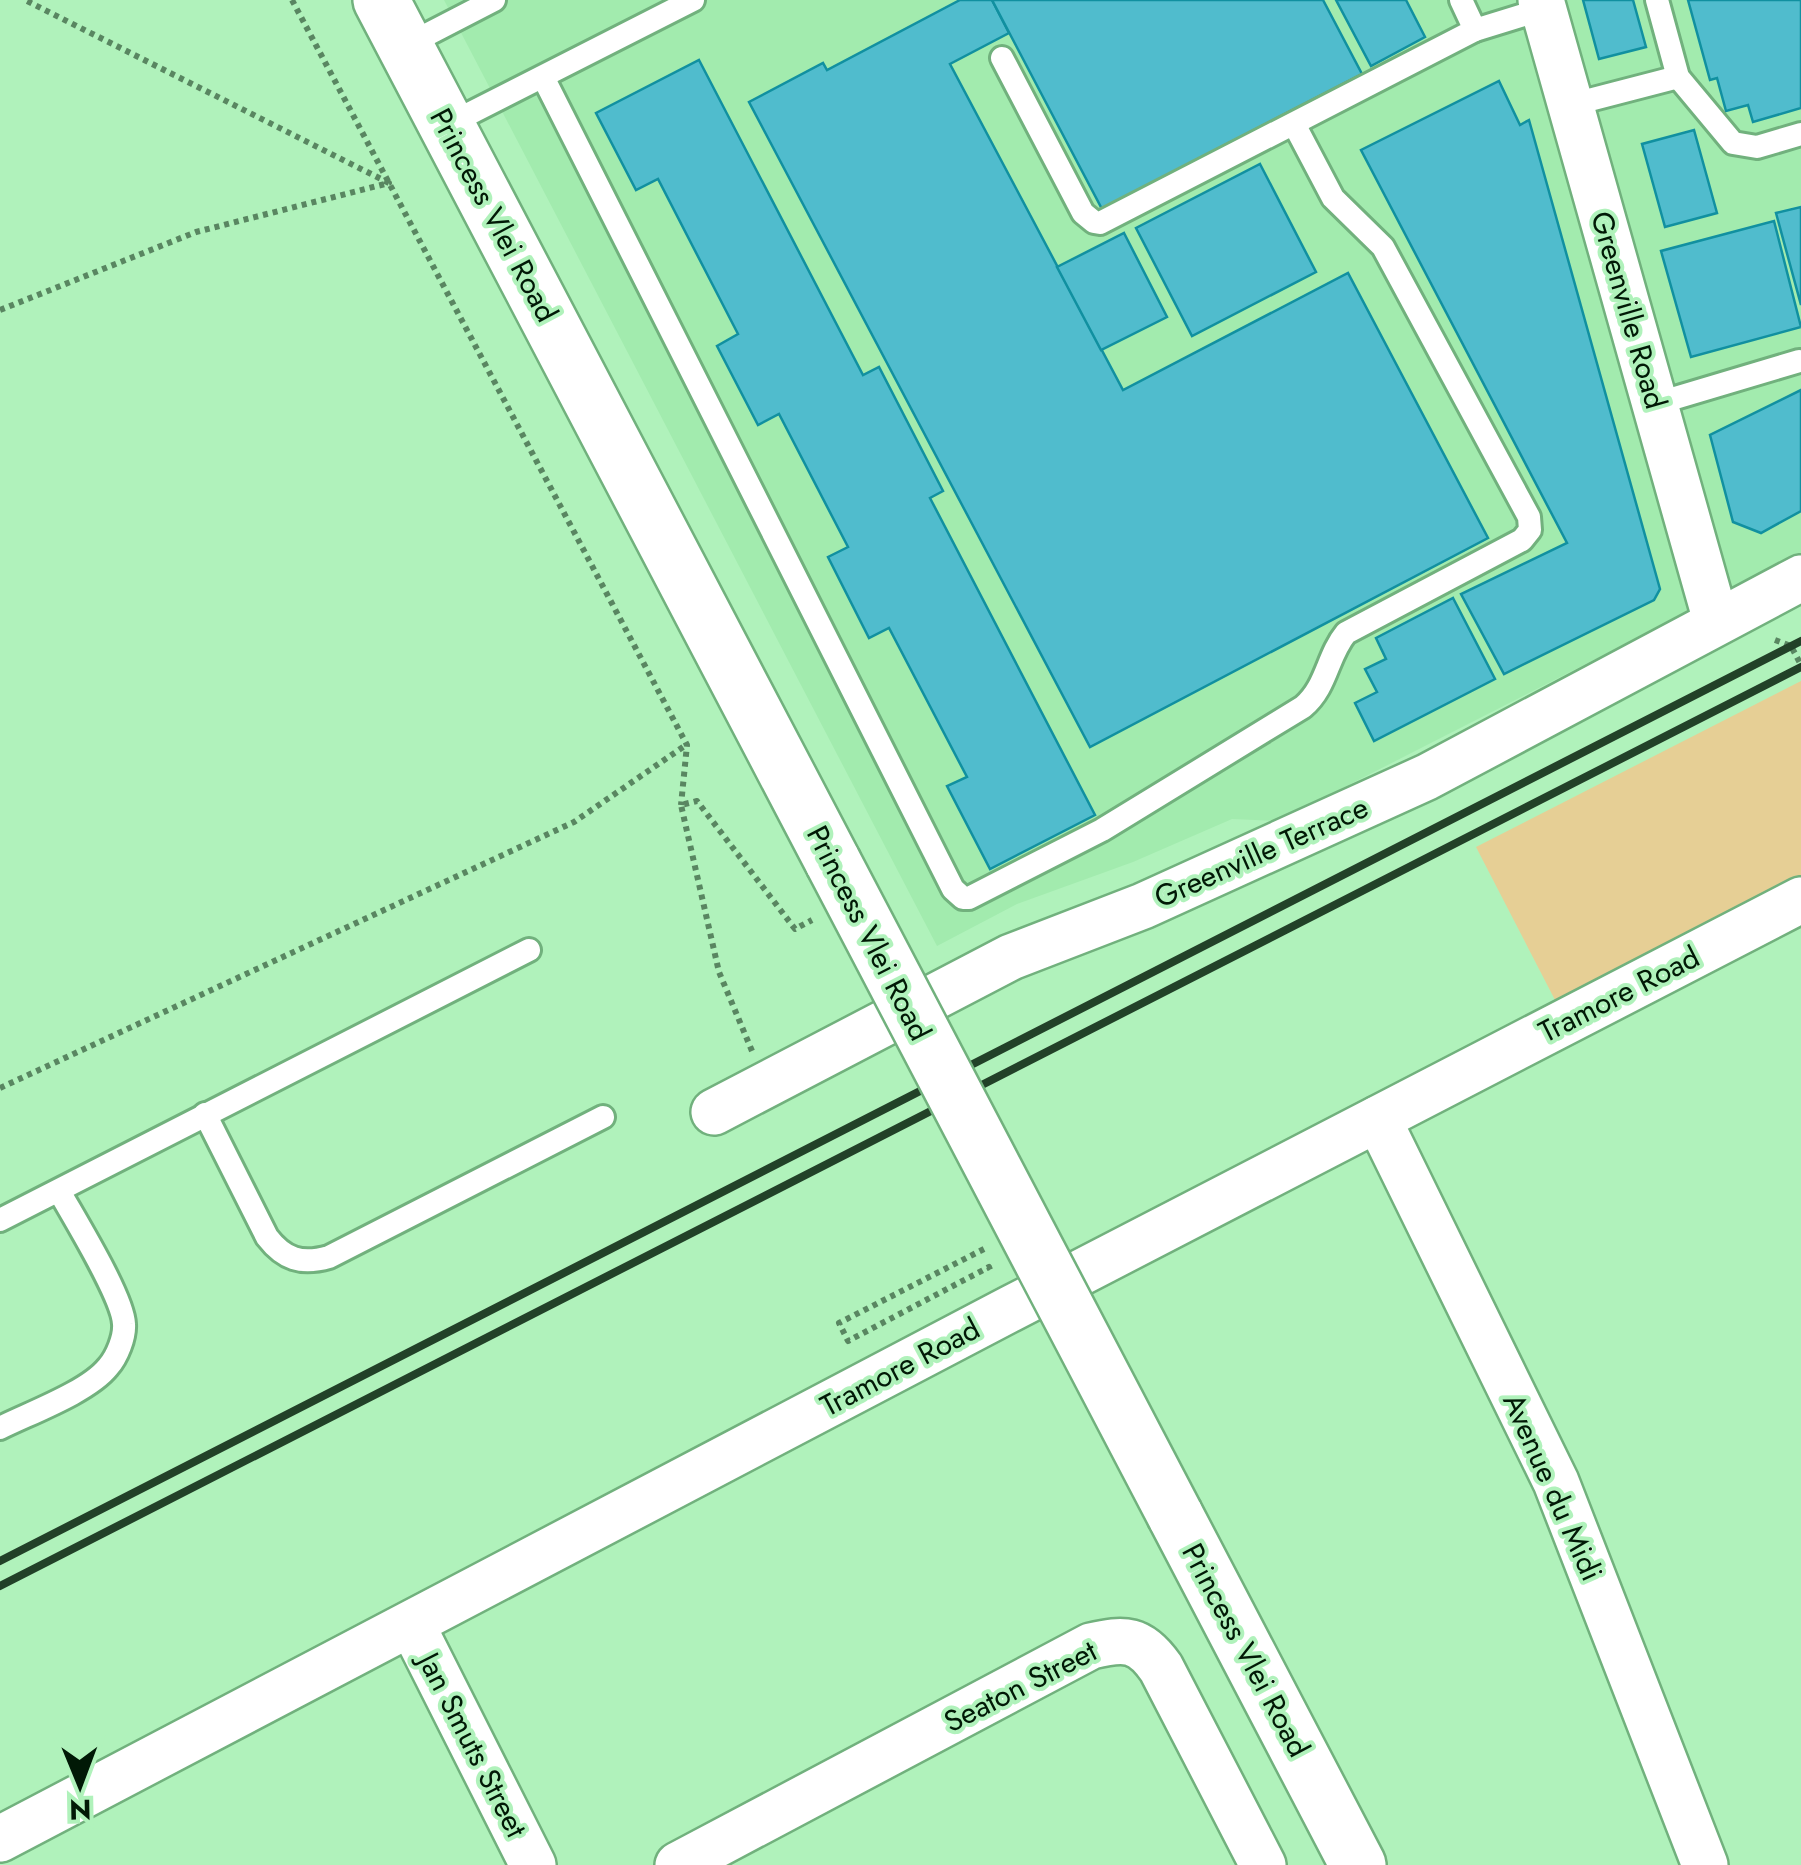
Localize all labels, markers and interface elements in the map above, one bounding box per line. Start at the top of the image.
street label: Princess Vlei Road [420,101,568,329]
street label: Greenville Road [1580,206,1678,414]
street label: Greenville Terrace [1147,786,1375,918]
street label: Princess Vlei Road [796,818,942,1048]
street label: Tramore Road [1531,935,1707,1053]
street label: Tramore Road [813,1307,987,1427]
street label: Avenue du Midi [1492,1386,1614,1588]
street label: Princess Vlei Road [1172,1536,1320,1764]
street label: Seaton Street [936,1629,1105,1743]
street label: Jan Smuts Street [406,1642,538,1845]
north arrow [30,1735,130,1835]
text: N [69,1789,92,1830]

